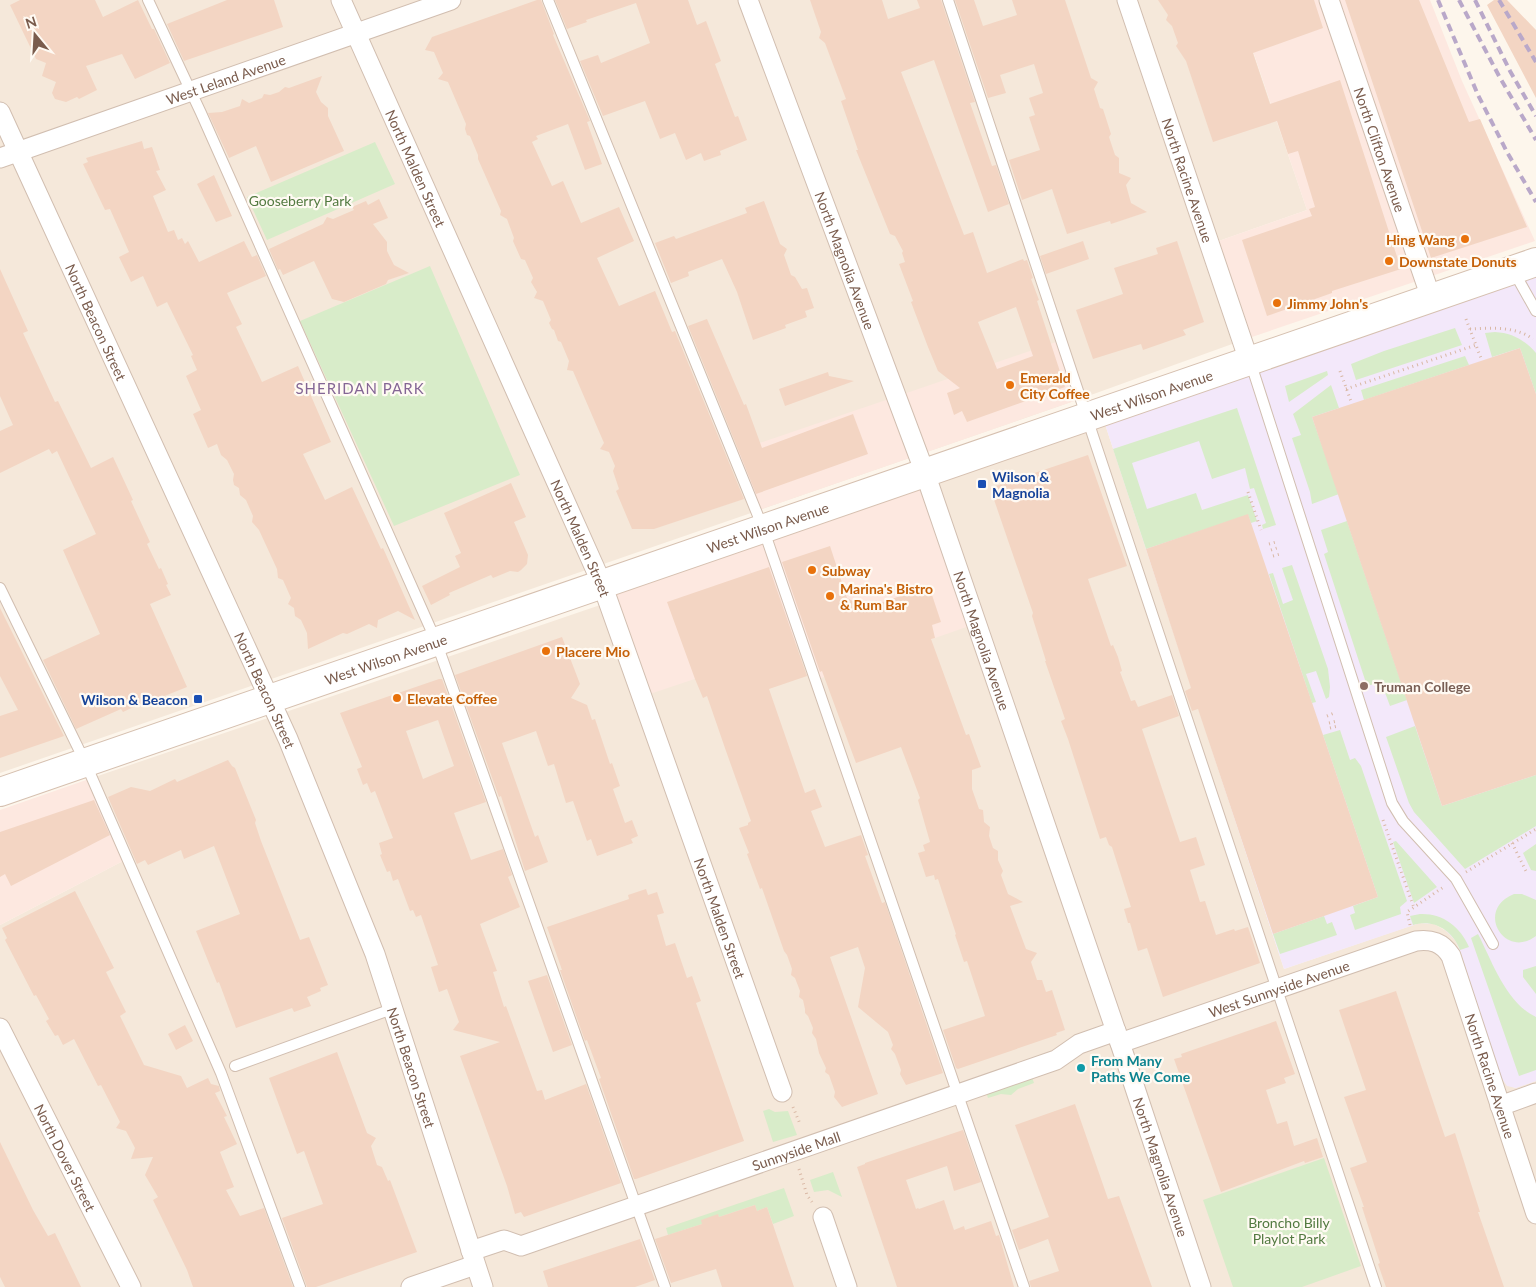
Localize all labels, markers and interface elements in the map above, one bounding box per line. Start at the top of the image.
north arrow [10,10,60,60]
text: N [23,12,39,32]
street label: West Leland Avenue [164,50,288,108]
street label: North Clifton Avenue [1351,85,1409,214]
street label: North Malden Street [382,107,450,229]
street label: North Racine Avenue [1159,115,1217,244]
street label: North Magnolia Avenue [812,189,879,332]
park label: Gooseberry Park [249,192,352,209]
place label: Hing Wang [1386,231,1456,248]
marker: Hing Wang [1459,233,1471,245]
place label: Downstate Donuts [1399,253,1517,270]
marker: Downstate Donuts [1383,255,1395,267]
street label: North Beacon Street [62,261,130,383]
place label: Jimmy John's [1287,295,1368,312]
marker: Jimmy John's [1271,297,1283,309]
street label: West Wilson Avenue [1088,366,1215,424]
place label: Emerald City Coffee [1020,369,1090,402]
district label: SHERIDAN PARK [295,379,425,397]
marker: Emerald City Coffee [1004,379,1016,391]
place label: Wilson & Magnolia [992,468,1050,501]
street label: North Malden Street [548,476,614,599]
marker: Wilson & Magnolia [976,478,988,490]
street label: West Wilson Avenue [704,498,831,556]
place label: Subway [822,562,871,579]
marker: Subway [806,564,818,576]
street label: North Magnolia Avenue [951,569,1014,712]
place label: Marina's Bistro & Rum Bar [840,580,933,613]
marker: Marina's Bistro & Rum Bar [824,590,836,602]
street label: North Beacon Street [231,629,299,751]
street label: West Wilson Avenue [322,630,449,688]
place label: Placere Mio [556,643,630,660]
marker: Placere Mio [540,645,552,657]
place label: Truman College [1374,678,1471,695]
marker: Truman College [1358,680,1370,692]
place label: Elevate Coffee [407,690,498,707]
place label: Wilson & Beacon [81,691,188,708]
marker: Elevate Coffee [391,692,403,704]
marker: Wilson & Beacon [192,693,204,705]
street label: North Malden Street [691,855,749,981]
street label: West Sunnyside Avenue [1206,956,1351,1020]
street label: North Beacon Street [384,1005,439,1130]
street label: North Racine Avenue [1462,1011,1519,1141]
place label: From Many Paths We Come [1091,1052,1191,1085]
marker: From Many Paths We Come [1075,1062,1087,1074]
street label: North Magnolia Avenue [1130,1095,1192,1239]
street label: North Dover Street [31,1101,100,1214]
street label: Sunnyside Mall [750,1127,843,1174]
park label: Broncho Billy Playlot Park [1248,1214,1331,1247]

